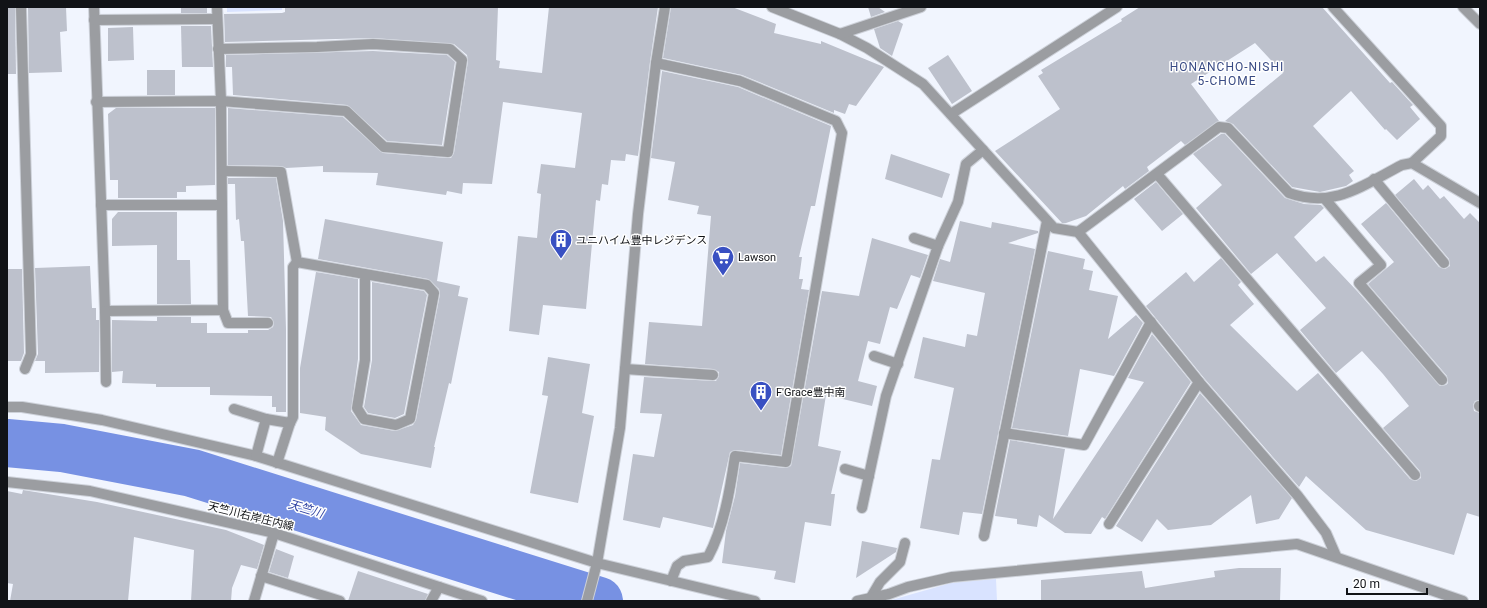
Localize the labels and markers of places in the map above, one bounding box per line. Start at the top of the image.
building icon: ユニハイム豊中レジデンス [548,227,574,260]
place label: ユニハイム豊中レジデンス [576,234,707,247]
supermarket icon: Lawson [710,244,736,277]
place label: Lawson [738,251,776,264]
building icon: F'Grace豊中南 [748,379,774,412]
place label: F'Grace豊中南 [776,386,846,399]

